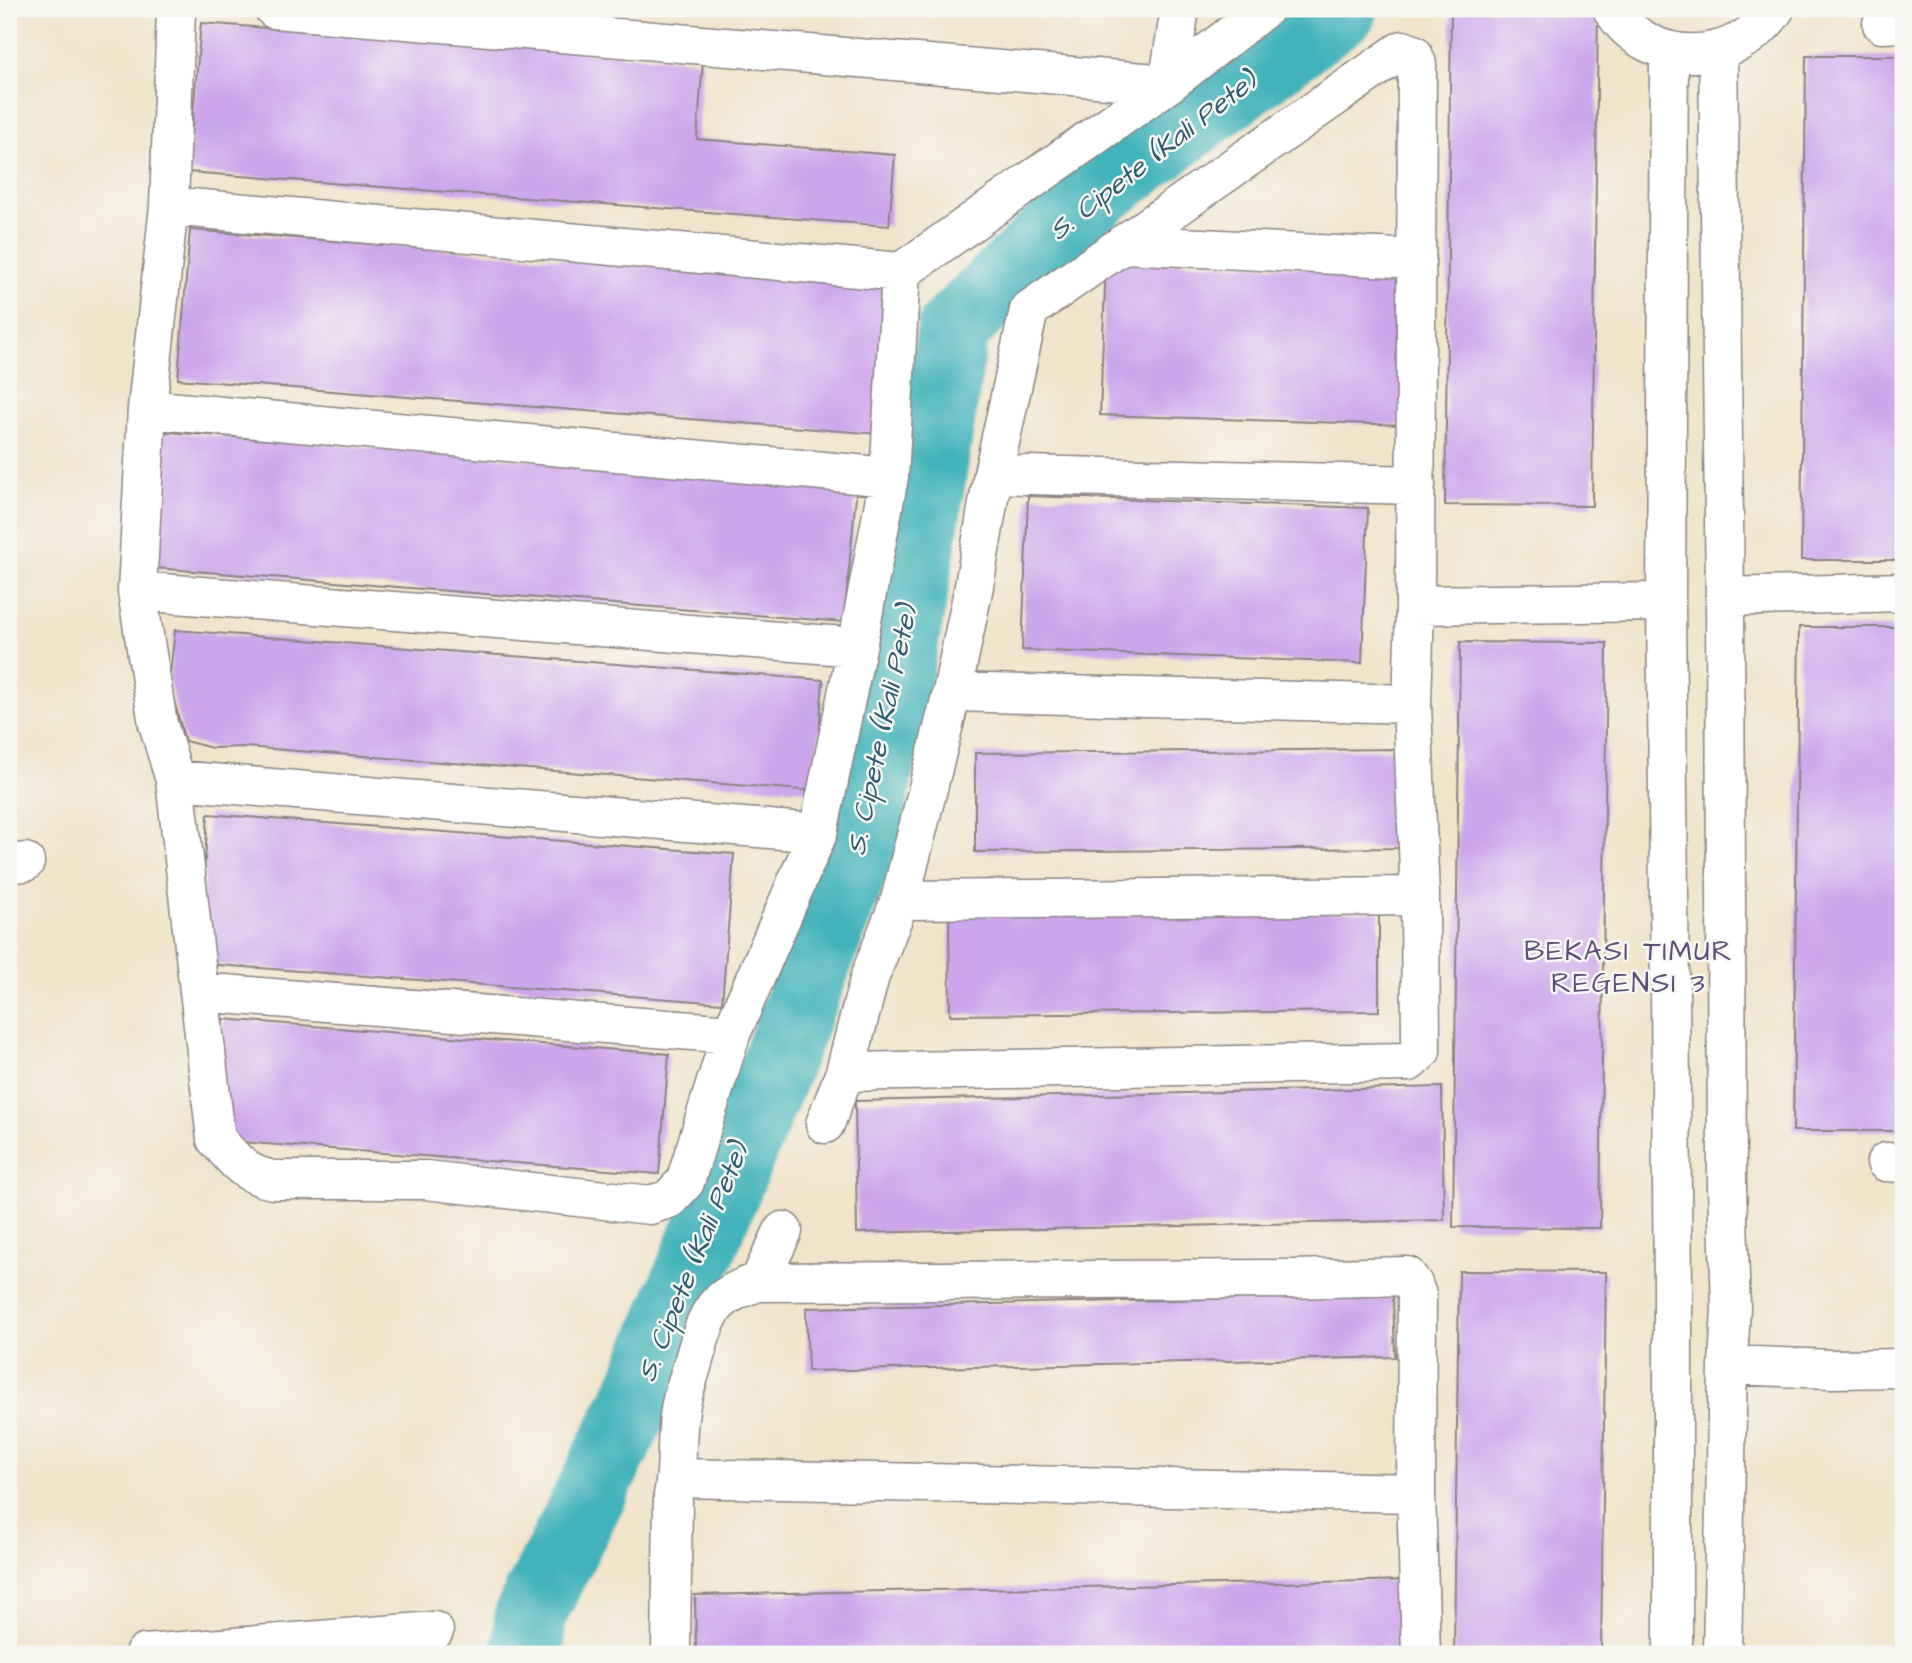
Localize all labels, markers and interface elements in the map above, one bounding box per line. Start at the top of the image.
water label: S. Cipete (Kali Pete) [1041,60,1268,250]
water label: S. Cipete (Kali Pete) [836,598,928,858]
district label: BEKASI TIMUR REGENSI 3 [1524,932,1734,1003]
water label: S. Cipete (Kali Pete) [627,1134,760,1387]

